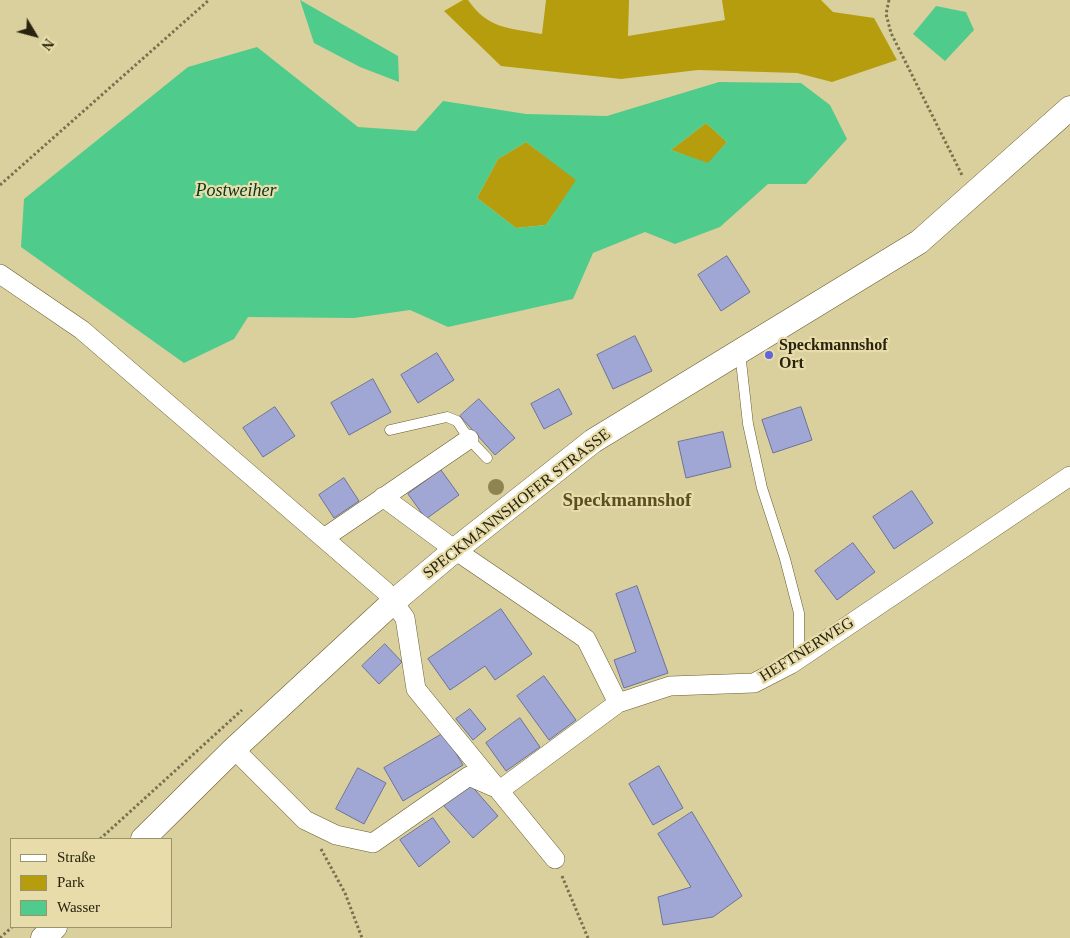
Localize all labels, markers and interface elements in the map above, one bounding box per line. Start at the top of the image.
north arrow [10,10,60,60]
text: N [38,36,56,53]
water label: Postweiher [196,180,276,202]
place label: Speckmannshof Ort [779,336,887,374]
marker: Speckmannshof Ort [763,349,775,361]
street label: SPECKMANNSHOFER STRASSE [419,425,615,583]
district label: Speckmannshof [563,490,691,512]
street label: HEFTNERWEG [756,613,858,687]
legend [10,838,172,928]
text: Straße [57,849,95,865]
text: Park [57,874,85,890]
text: Wasser [57,899,100,915]

